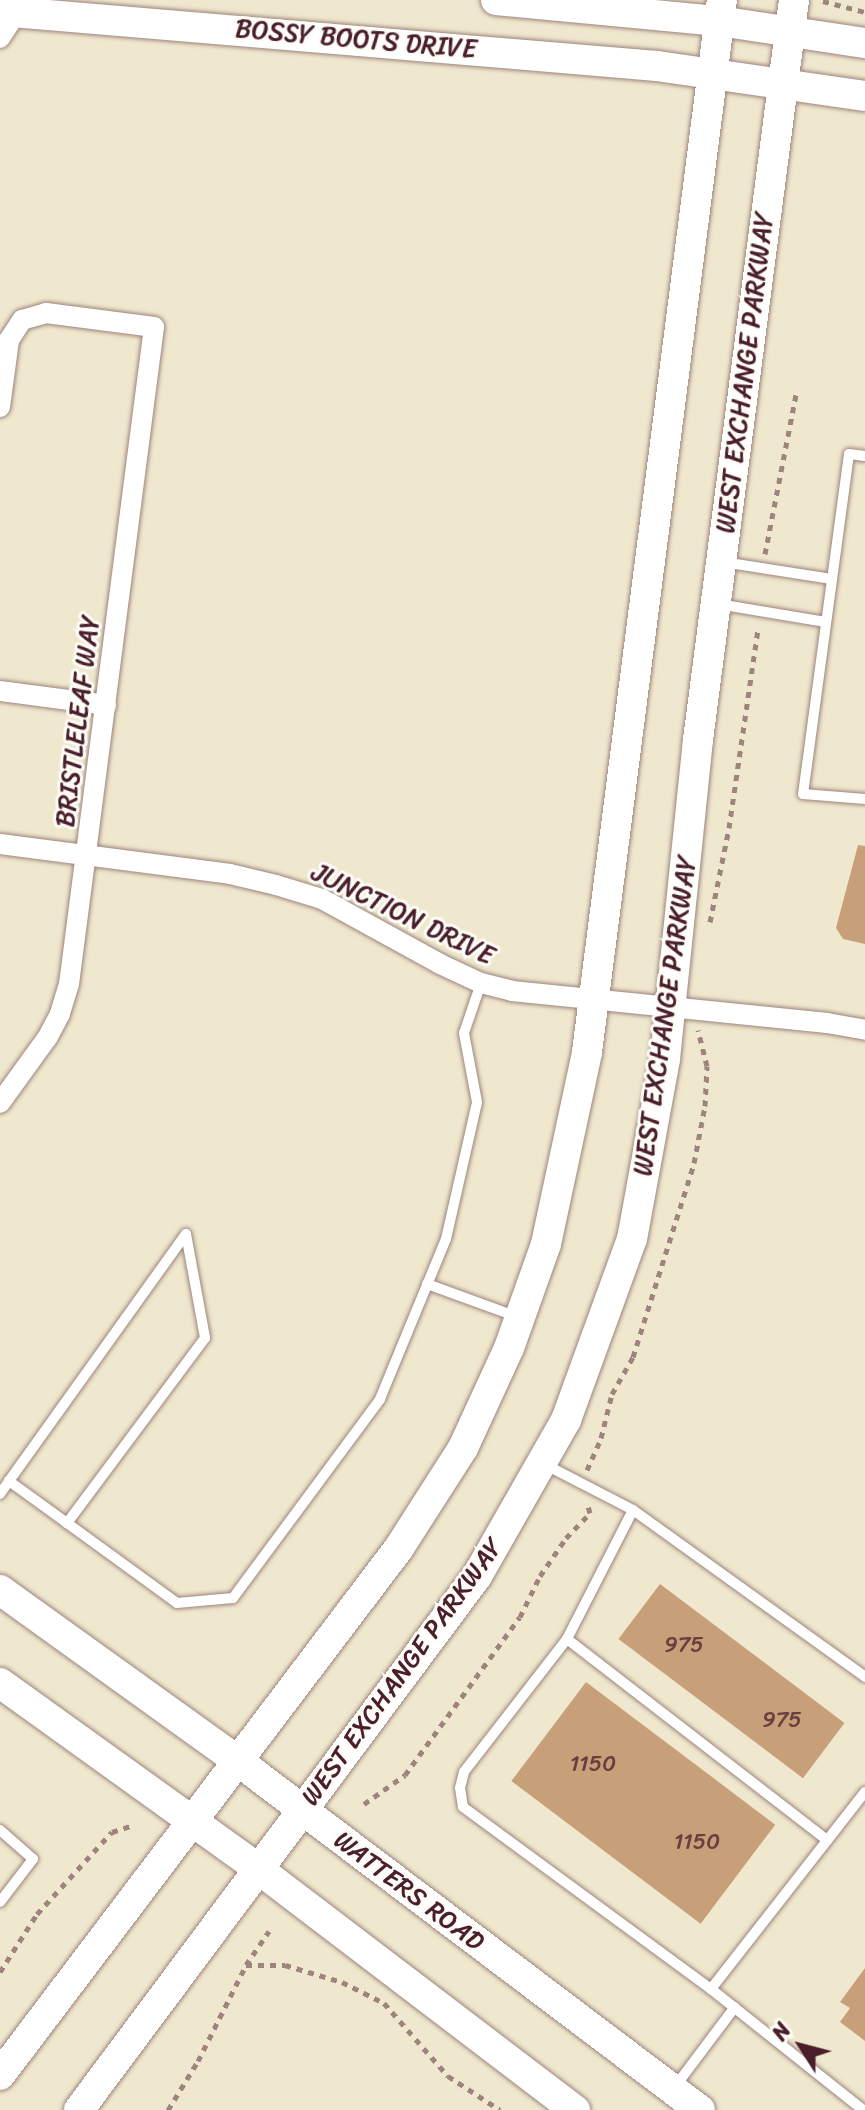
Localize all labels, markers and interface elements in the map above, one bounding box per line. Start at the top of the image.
street label: BOSSY BOOTS DRIVE [235,13,477,65]
street label: WEST EXCHANGE PARKWAY [710,213,780,533]
street label: BRISTLELEAF WAY [50,614,106,828]
street label: JUNCTION DRIVE [307,856,499,972]
street label: WEST EXCHANGE PARKWAY [627,856,703,1176]
street label: WEST EXCHANGE PARKWAY [296,1534,508,1810]
house number: 975 [664,1632,704,1658]
house number: 975 [762,1707,802,1733]
house number: 1150 [570,1751,616,1777]
street label: WATTERS ROAD [328,1824,490,1958]
house number: 1150 [674,1829,720,1855]
north arrow [761,2006,841,2086]
text: N [761,2014,801,2049]

